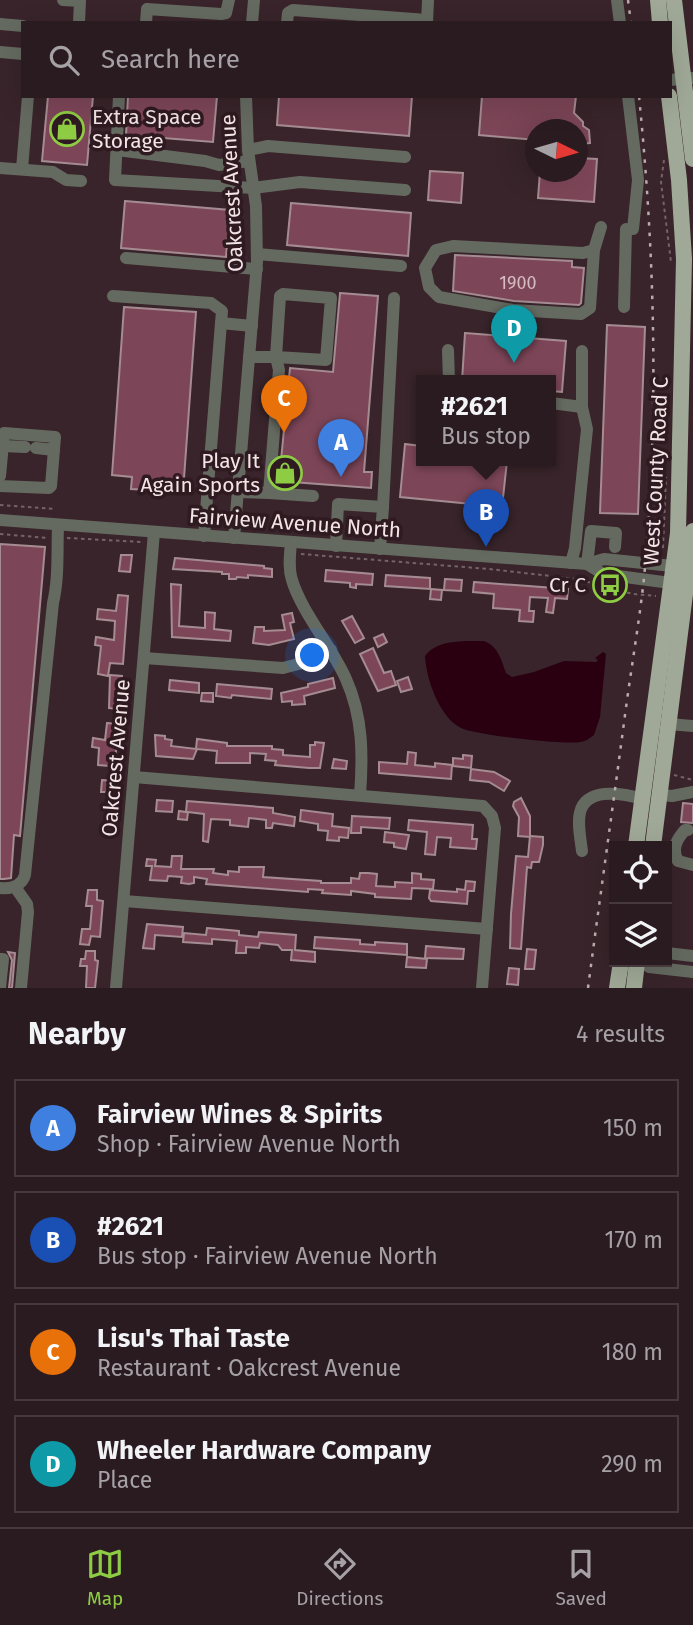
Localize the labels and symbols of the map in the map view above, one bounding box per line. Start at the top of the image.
place label: Extra Space Storage [92,104,202,154]
shop icon: Extra Space Storage [48,110,86,148]
street label: Oakcrest Avenue [215,113,249,273]
north arrow [525,119,588,182]
house number: 1900 [499,272,537,294]
pin: D [491,305,537,363]
pin: C [261,375,307,433]
street label: West County Road C [638,376,674,566]
pin: A [318,419,364,477]
place label: Play It Again Sports [141,448,260,498]
shop icon: Play It Again Sports [266,454,304,492]
pin: B [463,489,509,547]
street label: Fairview Avenue North [188,503,402,543]
bus stop icon: Cr C [591,566,629,604]
place label: Cr C [549,572,586,598]
your location [295,638,329,672]
street label: Oakcrest Avenue [96,678,136,838]

